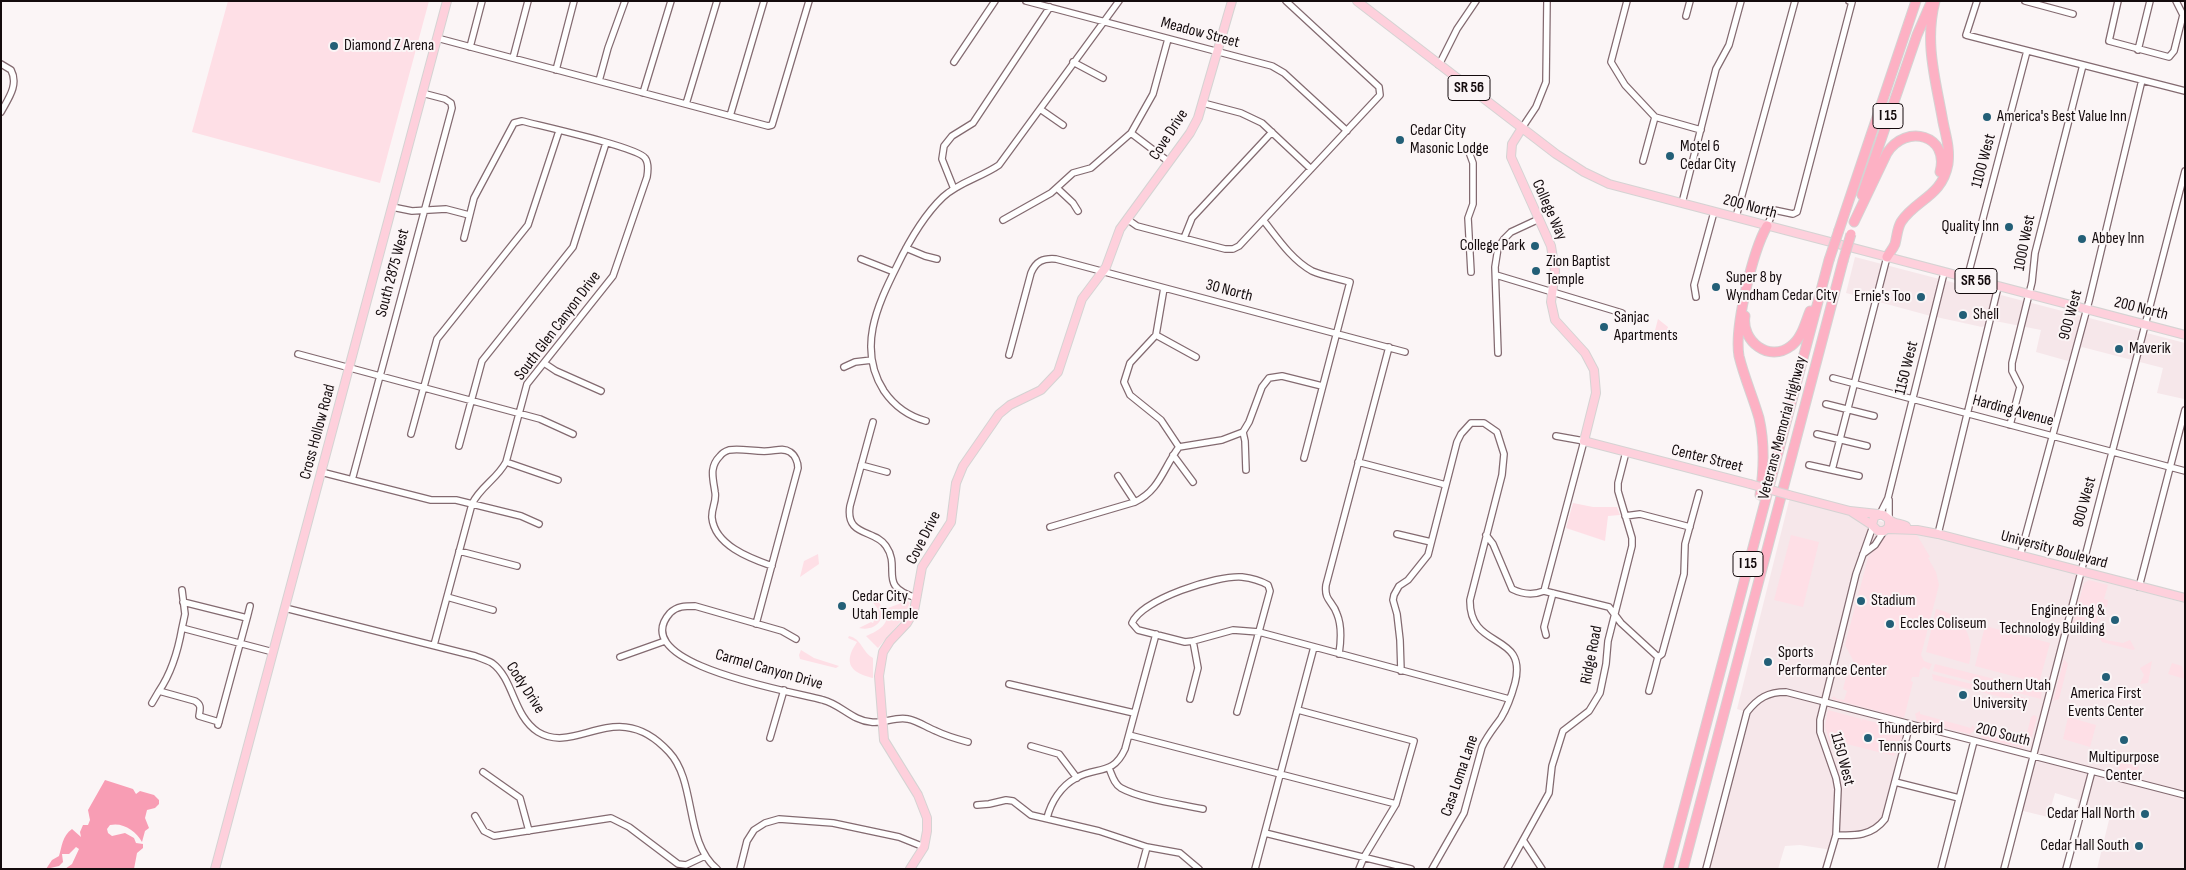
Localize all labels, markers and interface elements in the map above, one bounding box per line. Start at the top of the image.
street label: Meadow Street [1159,13,1241,53]
place label: Diamond Z Arena [344,36,434,56]
marker: Diamond Z Arena [328,40,340,52]
road number: SR 56 [1448,76,1490,100]
road number: I 15 [1873,104,1903,128]
street label: Cove Drive [1145,106,1193,164]
place label: America's Best Value Inn [1997,107,2127,127]
marker: America's Best Value Inn [1981,111,1993,123]
place label: Cedar City Masonic Lodge [1410,121,1489,159]
street label: 1100 West [1968,132,2000,190]
marker: Cedar City Masonic Lodge [1394,134,1406,146]
place label: Motel 6 Cedar City [1680,137,1736,175]
marker: Motel 6 Cedar City [1664,150,1676,162]
street label: College Way [1527,177,1571,243]
street label: 200 North [1721,191,1779,223]
street label: 1000 West [2010,213,2040,273]
place label: Quality Inn [1941,217,1999,237]
marker: Quality Inn [2003,221,2015,233]
street label: South 2875 West [372,227,414,319]
place label: Abbey Inn [2092,229,2144,249]
marker: Abbey Inn [2076,233,2088,245]
place label: College Park [1460,236,1525,256]
marker: College Park [1529,240,1541,252]
place label: Zion Baptist Temple [1546,252,1610,290]
marker: Zion Baptist Temple [1530,265,1542,277]
street label: South Glen Canyon Drive [511,268,605,384]
place label: Super 8 by Wyndham Cedar City [1726,268,1838,306]
road number: SR 56 [1955,268,1997,294]
street label: 30 North [1203,276,1255,306]
marker: Super 8 by Wyndham Cedar City [1710,281,1722,293]
place label: Ernie's Too [1854,287,1911,307]
street label: 900 West [2055,288,2087,342]
marker: Ernie's Too [1915,291,1927,303]
street label: 200 North [2112,293,2170,325]
place label: Shell [1973,305,1999,325]
place label: Sanjac Apartments [1614,308,1678,346]
marker: Shell [1957,309,1969,321]
marker: Sanjac Apartments [1598,321,1610,333]
street label: 1150 West [1891,339,1923,397]
place label: Maverik [2129,339,2171,359]
marker: Maverik [2113,343,2125,355]
street label: Veterans Memorial Highway [1755,354,1811,502]
street label: Cross Hollow Road [296,382,340,482]
street label: Harding Avenue [1970,391,2056,431]
street label: Center Street [1669,441,1745,477]
street label: 800 West [2069,475,2101,529]
street label: Cove Drive [902,508,946,568]
street label: University Boulevard [1998,527,2110,573]
road number: I 15 [1733,552,1763,576]
place label: Cedar City Utah Temple [852,587,918,625]
place label: Stadium [1871,591,1915,611]
marker: Stadium [1855,595,1867,607]
marker: Cedar City Utah Temple [836,600,848,612]
place label: Engineering & Technology Building [1999,601,2105,639]
place label: Eccles Coliseum [1900,614,1987,634]
marker: Engineering & Technology Building [2109,614,2121,626]
marker: Eccles Coliseum [1884,618,1896,630]
street label: Ridge Road [1577,624,1607,686]
place label: Sports Performance Center [1778,643,1887,681]
street label: Carmel Canyon Drive [713,645,825,695]
marker: Sports Performance Center [1762,656,1774,668]
street label: Cody Drive [501,659,549,717]
marker: America First Events Center [2100,671,2112,683]
place label: Southern Utah University [1973,676,2051,714]
place label: America First Events Center [2068,684,2144,722]
marker: Southern Utah University [1957,689,1969,701]
place label: Thunderbird Tennis Courts [1878,719,1951,757]
street label: 200 South [1974,719,2032,751]
street label: 1150 West [1826,730,1858,788]
marker: Thunderbird Tennis Courts [1862,732,1874,744]
street label: Casa Loma Lane [1437,733,1483,819]
marker: Multipurpose Center [2118,734,2130,746]
place label: Multipurpose Center [2089,748,2159,786]
place label: Cedar Hall North [2047,804,2135,824]
marker: Cedar Hall North [2139,808,2151,820]
place label: Cedar Hall South [2040,836,2129,856]
marker: Cedar Hall South [2133,840,2145,852]

